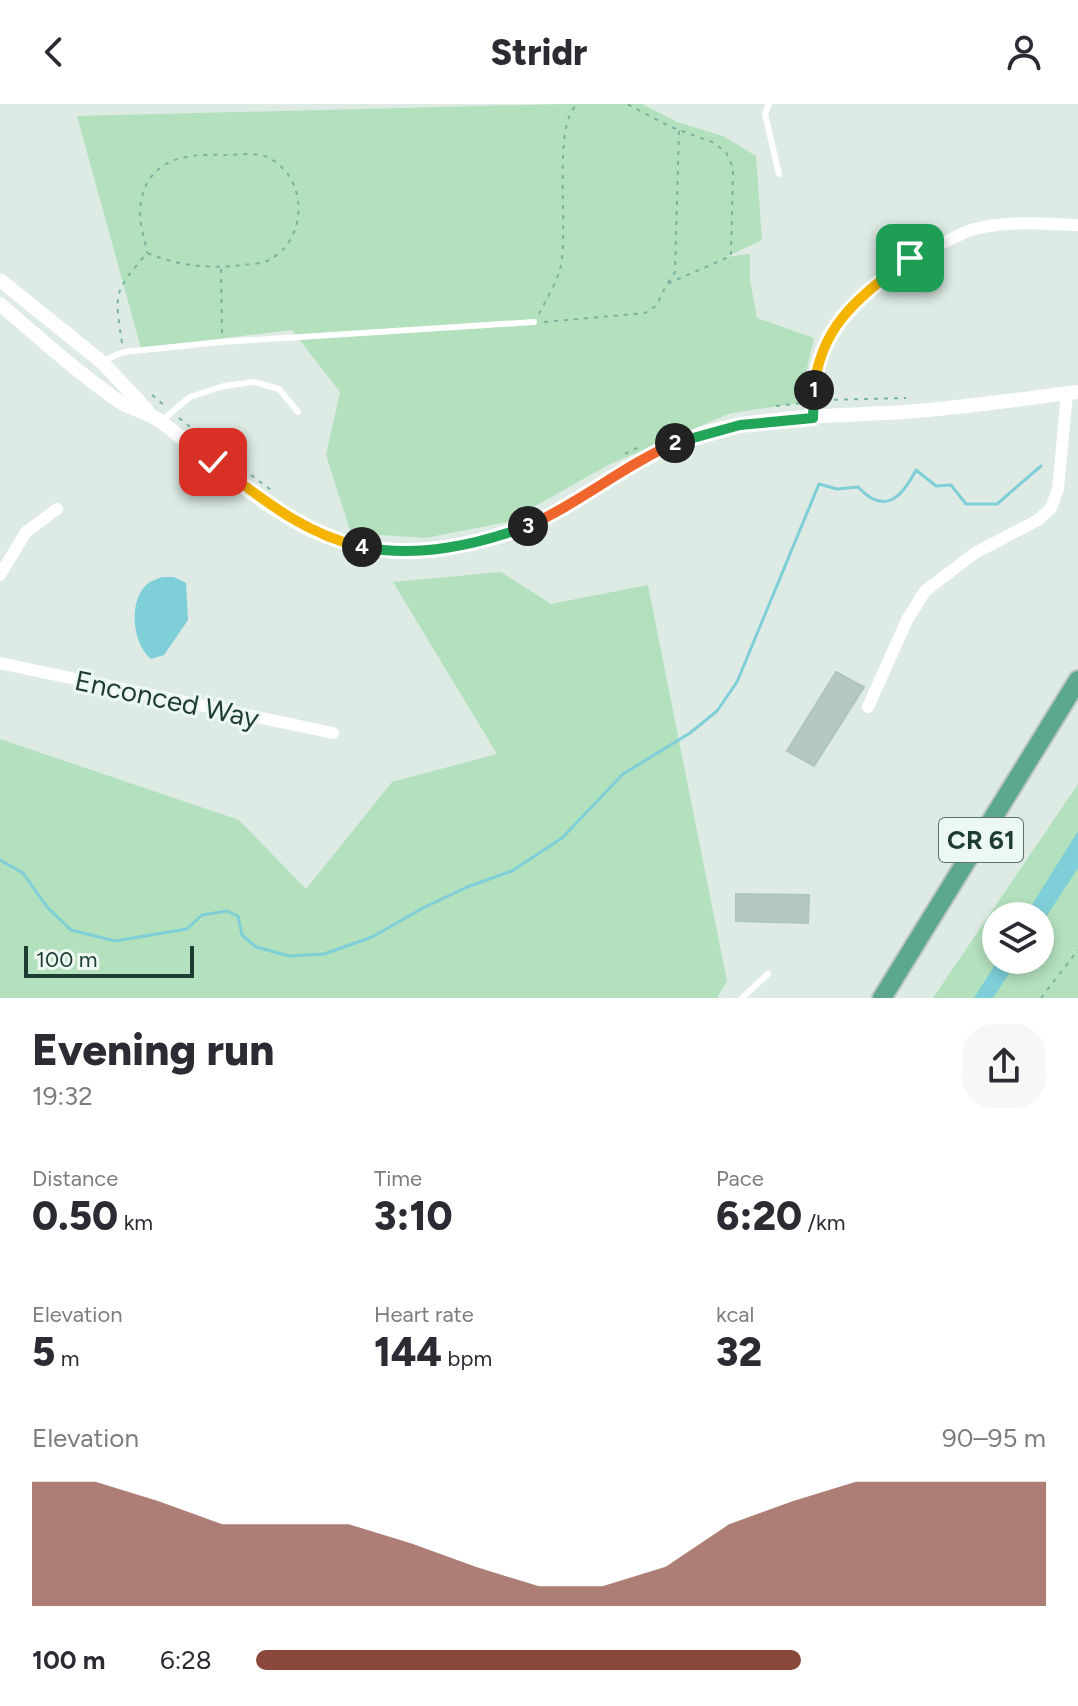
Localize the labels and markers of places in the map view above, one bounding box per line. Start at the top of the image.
pin [876,224,944,292]
pin: 1 [794,370,834,410]
pin: 2 [655,423,695,463]
pin [179,428,247,496]
pin: 3 [508,506,548,546]
pin: 4 [342,527,382,567]

